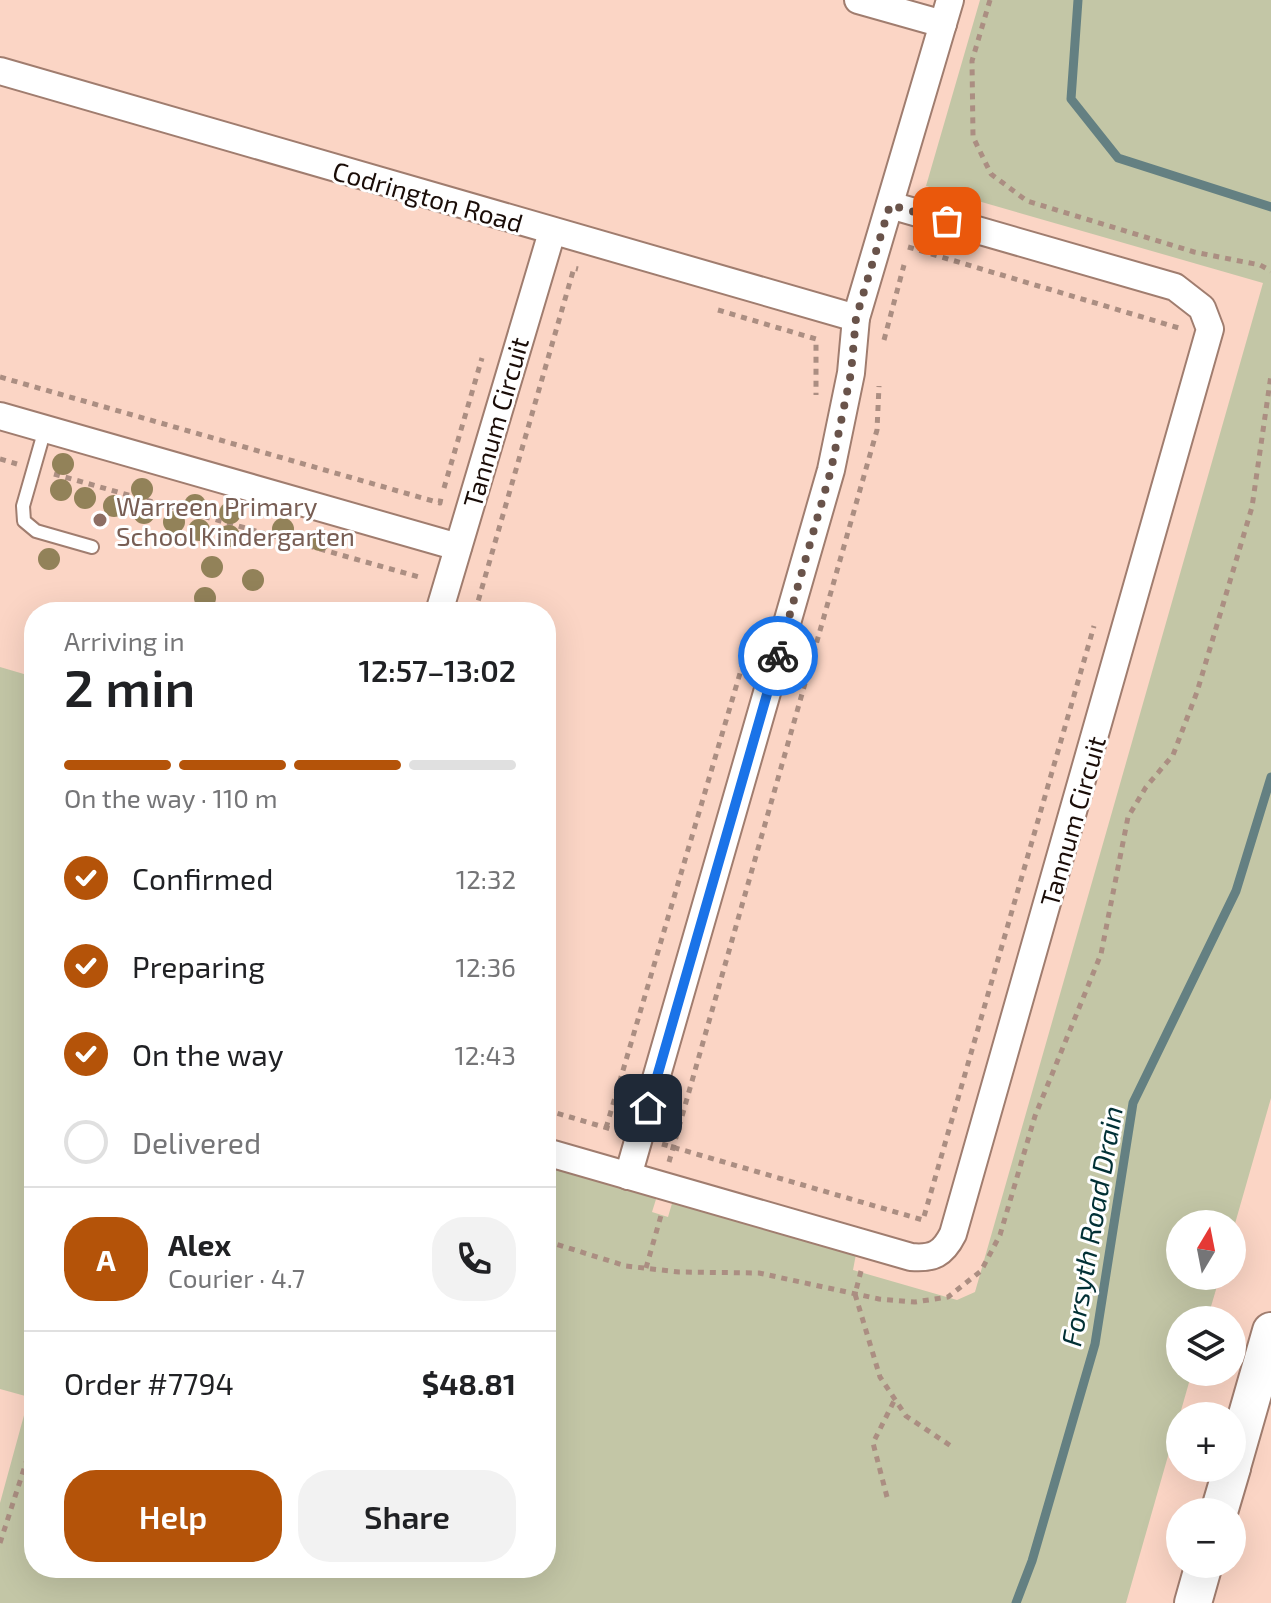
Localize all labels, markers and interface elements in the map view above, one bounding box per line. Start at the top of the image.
street label: Codrington Road [329,154,527,238]
pin [913,187,981,255]
icon: bag [925,199,969,243]
street label: Tannum Circuit [456,333,534,511]
place label: Warreen Primary School Kindergarten [116,490,355,551]
marker: Warreen Primary School Kindergarten [91,511,109,529]
courier [738,616,818,696]
text: Arriving in [64,625,185,656]
icon: bike [756,634,800,678]
text: 12:57–13:02 [359,652,516,688]
text: 2 min [64,655,195,717]
street label: Tannum Circuit [1033,732,1111,910]
text: On the way · 110 m [64,782,278,813]
icon: check [64,856,108,900]
text: Confirmed [132,860,273,896]
text: 12:32 [456,863,516,894]
icon: check [64,944,108,988]
text: Preparing [132,948,265,984]
text: 12:36 [456,951,516,982]
icon: check [64,1032,108,1076]
text: On the way [132,1036,284,1072]
text: 12:43 [454,1039,516,1070]
pin [614,1074,682,1142]
icon: home [626,1086,670,1130]
water label: Forsyth Road Drain [1053,1103,1129,1349]
text: Delivered [132,1124,261,1160]
north arrow [1166,1210,1246,1290]
map controls [1166,1210,1246,1578]
button: phone [432,1217,516,1301]
text: Alex [168,1226,231,1262]
text: A [96,1241,116,1277]
text: Courier · 4.7 [168,1262,305,1293]
button: layers [1166,1306,1246,1386]
text: Order #7794 [64,1365,234,1401]
text: $48.81 [422,1365,516,1401]
button: + [1166,1402,1246,1482]
button: Help [64,1470,282,1562]
button: Share [298,1470,516,1562]
button: − [1166,1498,1246,1578]

